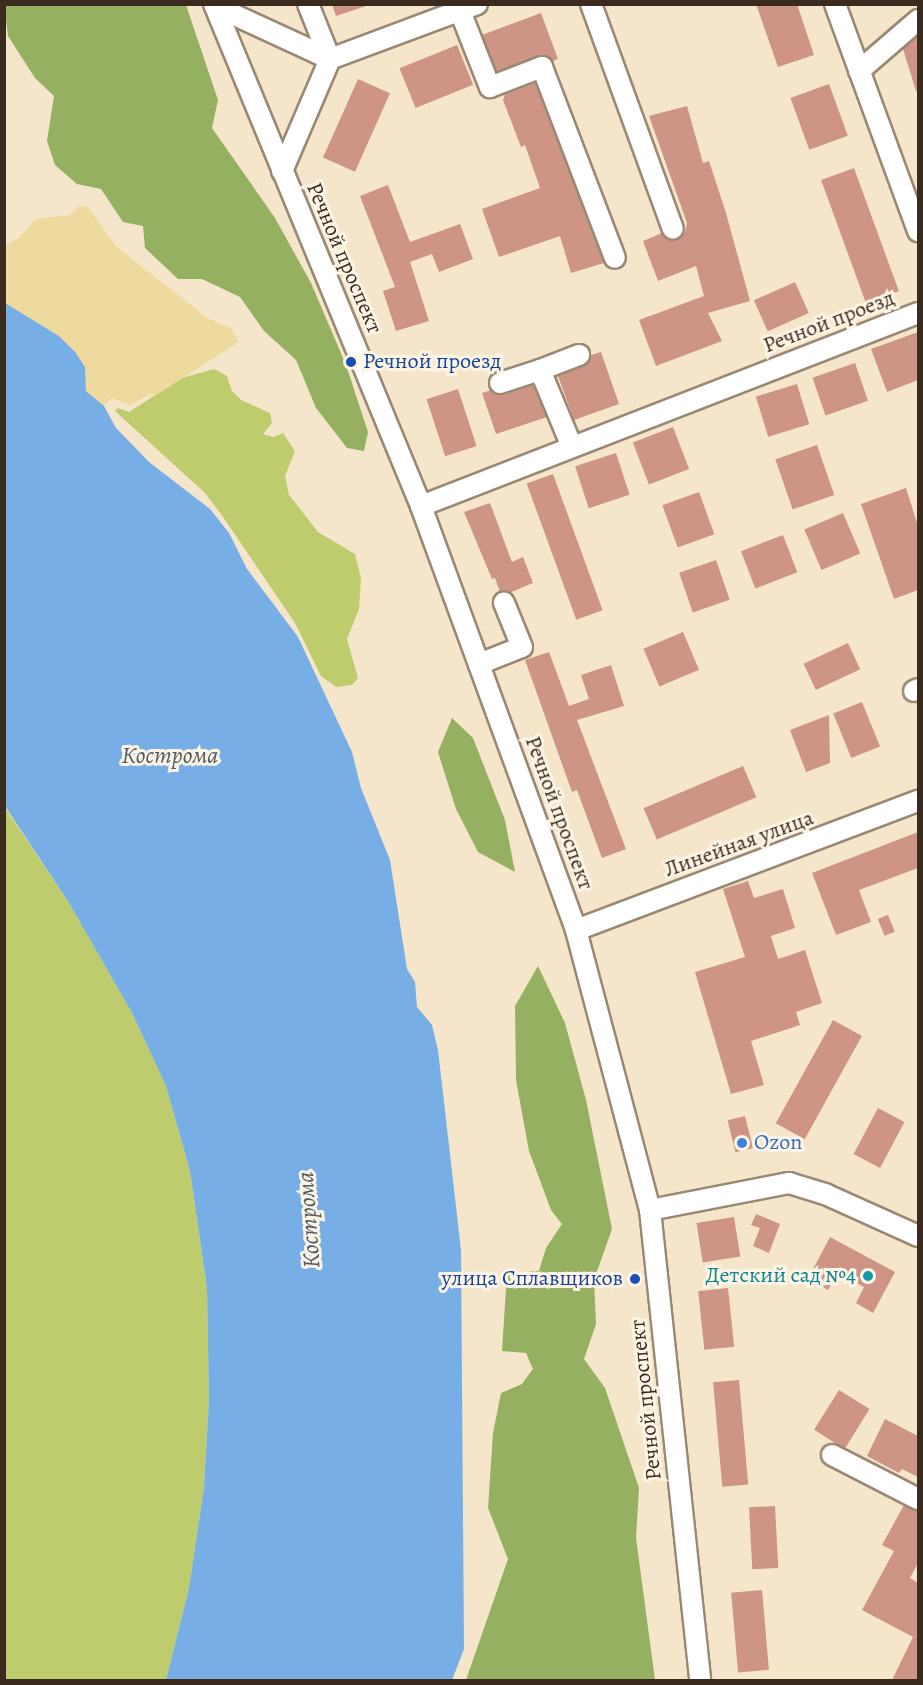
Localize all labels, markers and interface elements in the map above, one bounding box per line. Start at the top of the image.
street label: Речной проспект [300,179,388,337]
street label: Речной проезд [760,285,898,359]
place label: Речной проезд [363,349,501,375]
marker: Речной проезд [344,355,358,369]
street label: Речной проспект [519,733,599,893]
water label: Кострома [122,742,218,770]
street label: Линейная улица [661,805,817,883]
place label: Ozon [754,1130,802,1156]
marker: Ozon [735,1136,749,1150]
water label: Кострома [291,1171,327,1269]
place label: Детский сад №4 [706,1263,856,1289]
place label: улица Сплавщиков [442,1266,623,1292]
marker: Детский сад №4 [861,1269,875,1283]
marker: улица Сплавщиков [628,1272,642,1286]
street label: Речной проспект [624,1318,668,1482]

